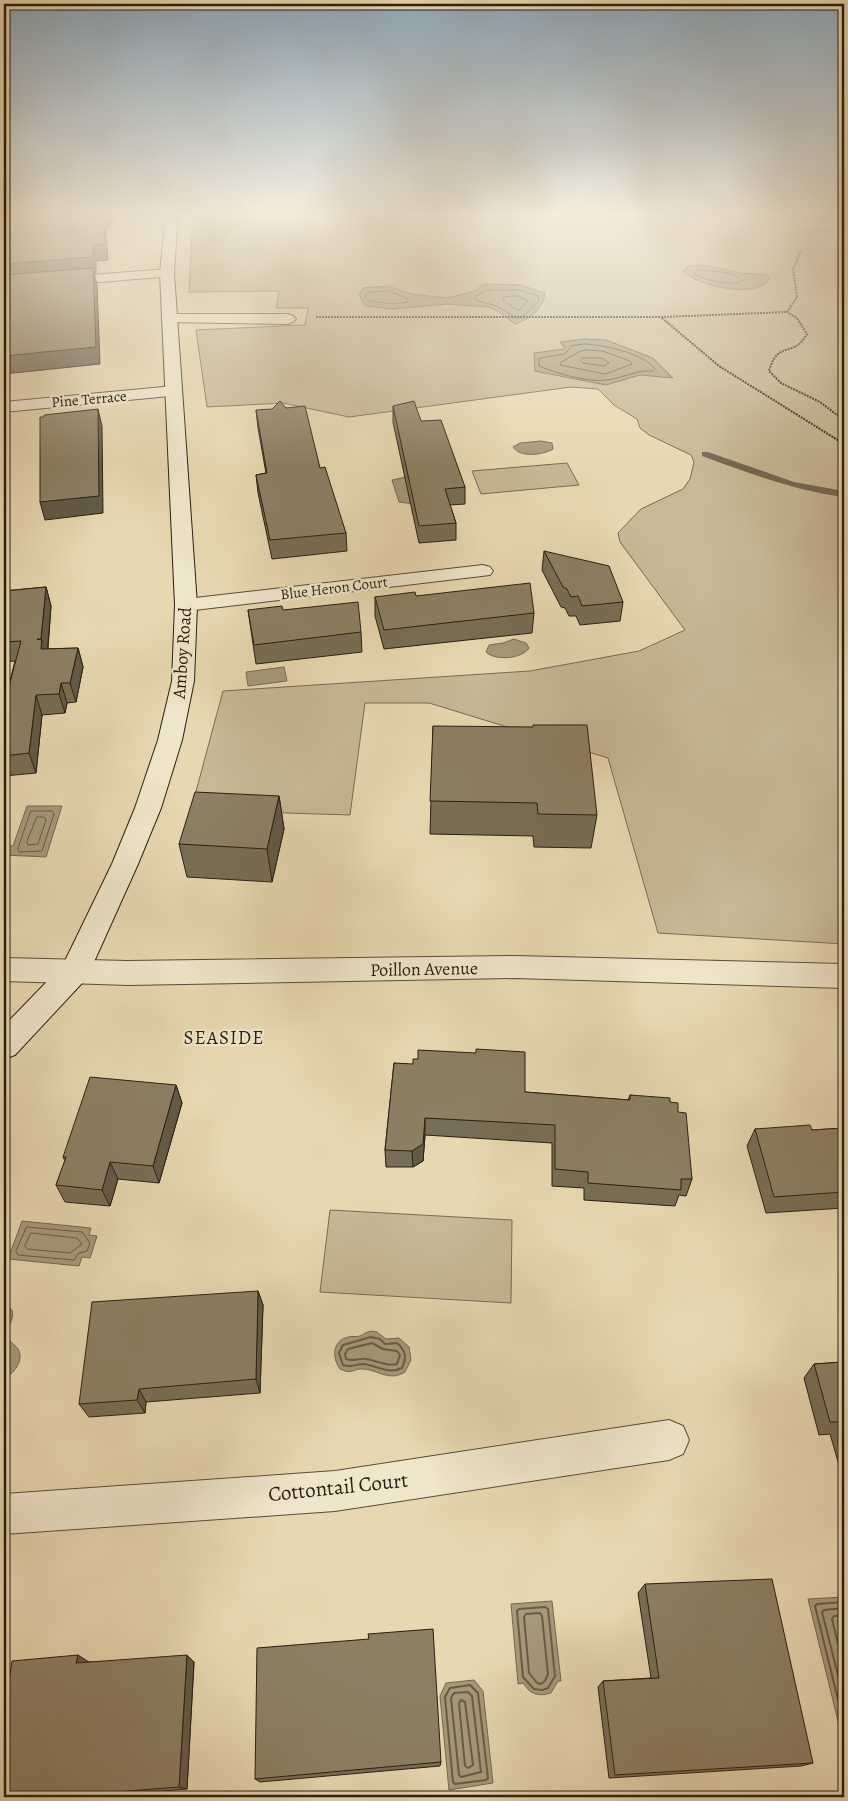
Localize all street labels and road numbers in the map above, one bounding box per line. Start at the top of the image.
street label: Pine Terrace [51,386,128,412]
street label: Blue Heron Court [279,572,389,604]
street label: Amboy Road [167,606,197,701]
street label: Poillon Avenue [370,956,478,982]
street label: Cottontail Court [267,1466,409,1508]

